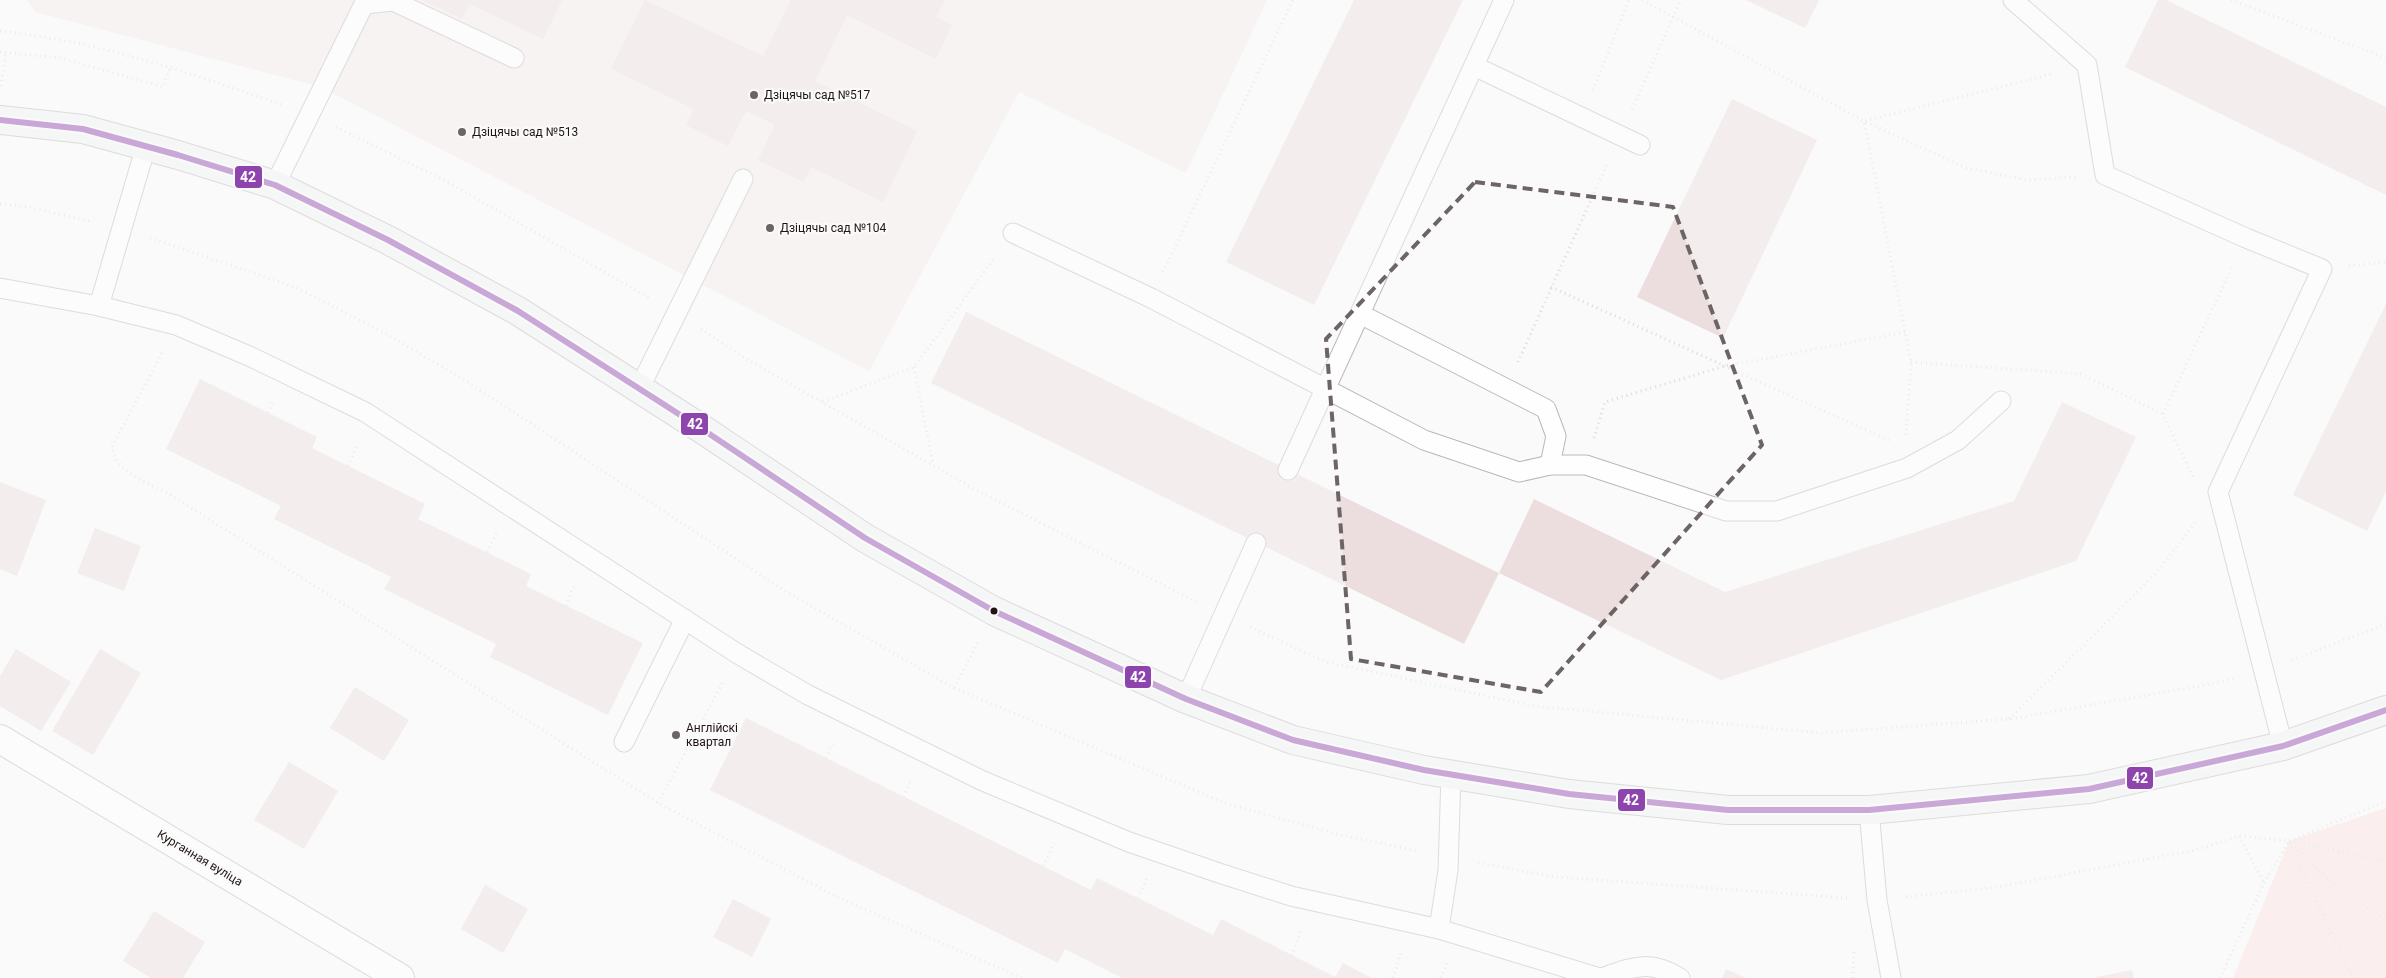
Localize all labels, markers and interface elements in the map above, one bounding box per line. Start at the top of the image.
place label: Дзіцячы сад №517 [764,88,870,102]
marker: Дзіцячы сад №517 [748,89,760,101]
place label: Дзіцячы сад №513 [472,125,578,139]
marker: Дзіцячы сад №513 [456,126,468,138]
line badge: 42 [234,165,263,189]
text: 42 [240,169,256,185]
place label: Дзіцячы сад №104 [780,221,886,235]
marker: Дзіцячы сад №104 [764,222,776,234]
line badge: 42 [680,412,709,436]
text: 42 [687,416,703,432]
unlabelled marker [989,606,999,616]
line badge: 42 [1124,665,1152,689]
text: 42 [1130,669,1146,685]
place label: Англійскі квартал [686,721,738,749]
marker: Англійскі квартал [670,729,682,741]
line badge: 42 [2126,766,2154,790]
text: 42 [2132,770,2148,786]
line badge: 42 [1617,788,1646,812]
text: 42 [1623,792,1639,808]
street label: Курганная вуліца [155,827,245,889]

